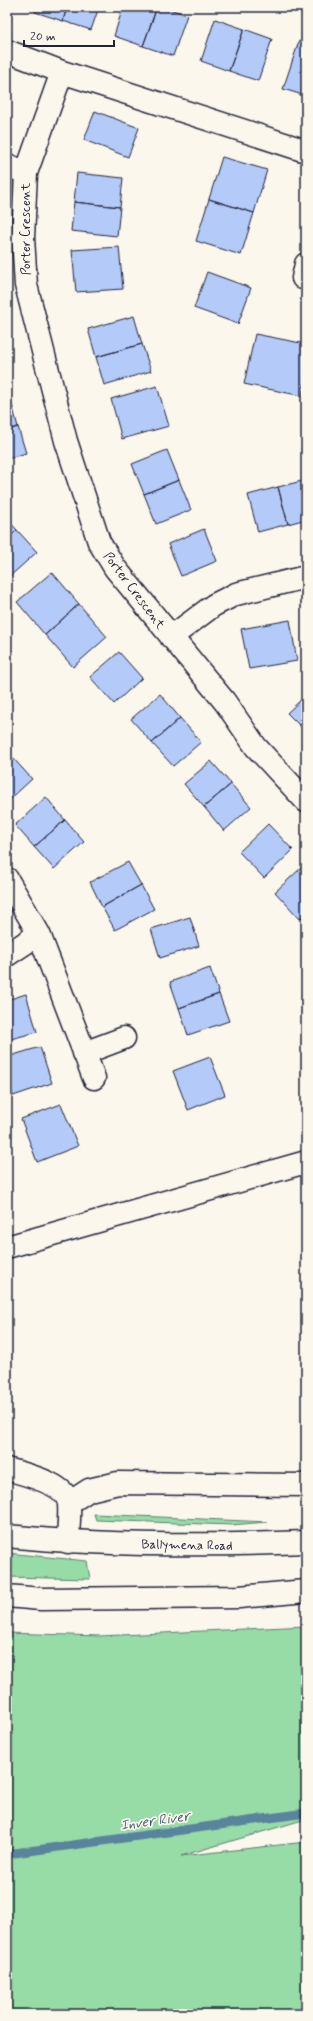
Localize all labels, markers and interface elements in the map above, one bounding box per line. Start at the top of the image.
scale bar [24,22,114,48]
text: 20 m [30,29,56,45]
street label: Porter Crescent [18,182,35,275]
street label: Porter Crescent [99,549,169,633]
street label: Ballymena Road [141,1536,233,1555]
water label: Inver River [119,1807,193,1835]

